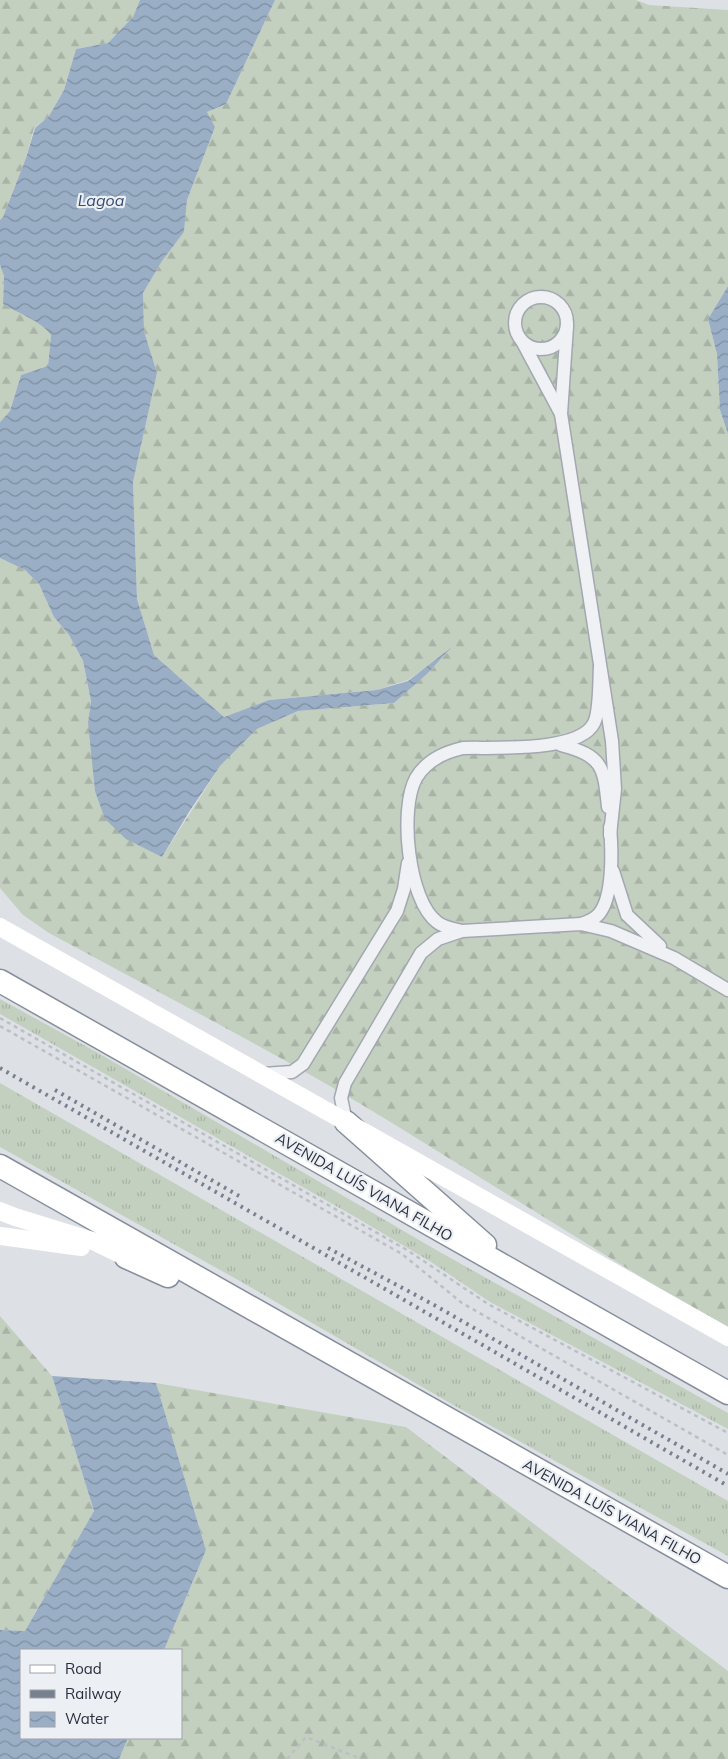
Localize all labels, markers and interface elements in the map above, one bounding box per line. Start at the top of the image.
water label: Lagoa [78,190,125,210]
street label: AVENIDA LUÍS VIANA FILHO [272,1128,456,1245]
street label: AVENIDA LUÍS VIANA FILHO [520,1454,705,1569]
legend [20,1649,182,1739]
text: Road [65,1659,102,1678]
text: Railway [65,1684,121,1703]
text: Water [65,1709,109,1728]

